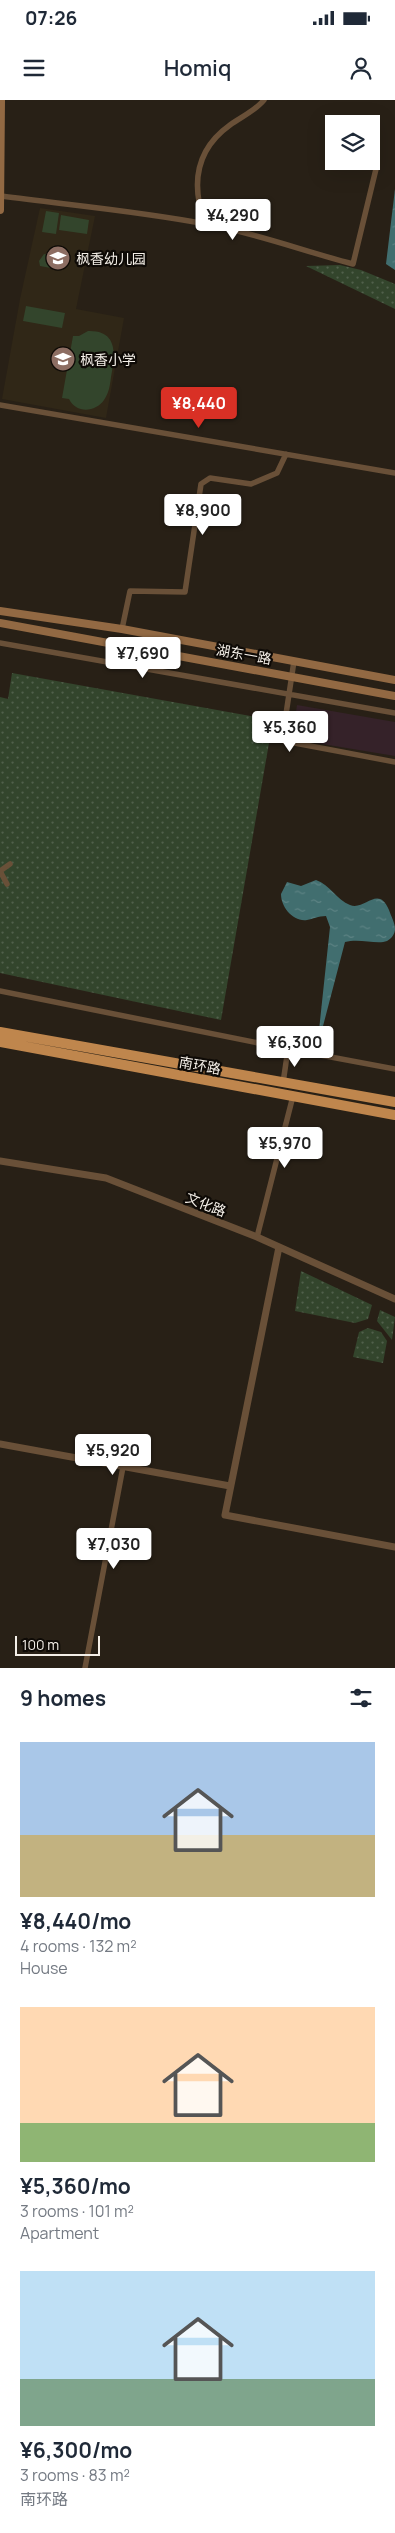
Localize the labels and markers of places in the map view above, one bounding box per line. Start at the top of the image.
pin: ¥4,290 [192,198,274,241]
school or university icon: 枫香幼儿园 [45,245,71,271]
place label: 枫香幼儿园 [76,249,146,268]
school or university icon: 枫香小学 [50,346,76,372]
place label: 枫香小学 [80,350,136,369]
pin: ¥8,440 [158,386,240,429]
pin: ¥8,900 [162,494,244,536]
pin: ¥7,690 [102,636,184,679]
pin: ¥5,360 [249,710,331,753]
pin: ¥6,300 [254,1026,336,1068]
pin: ¥5,970 [244,1126,326,1169]
pin: ¥5,920 [72,1434,154,1476]
pin: ¥7,030 [73,1528,155,1570]

